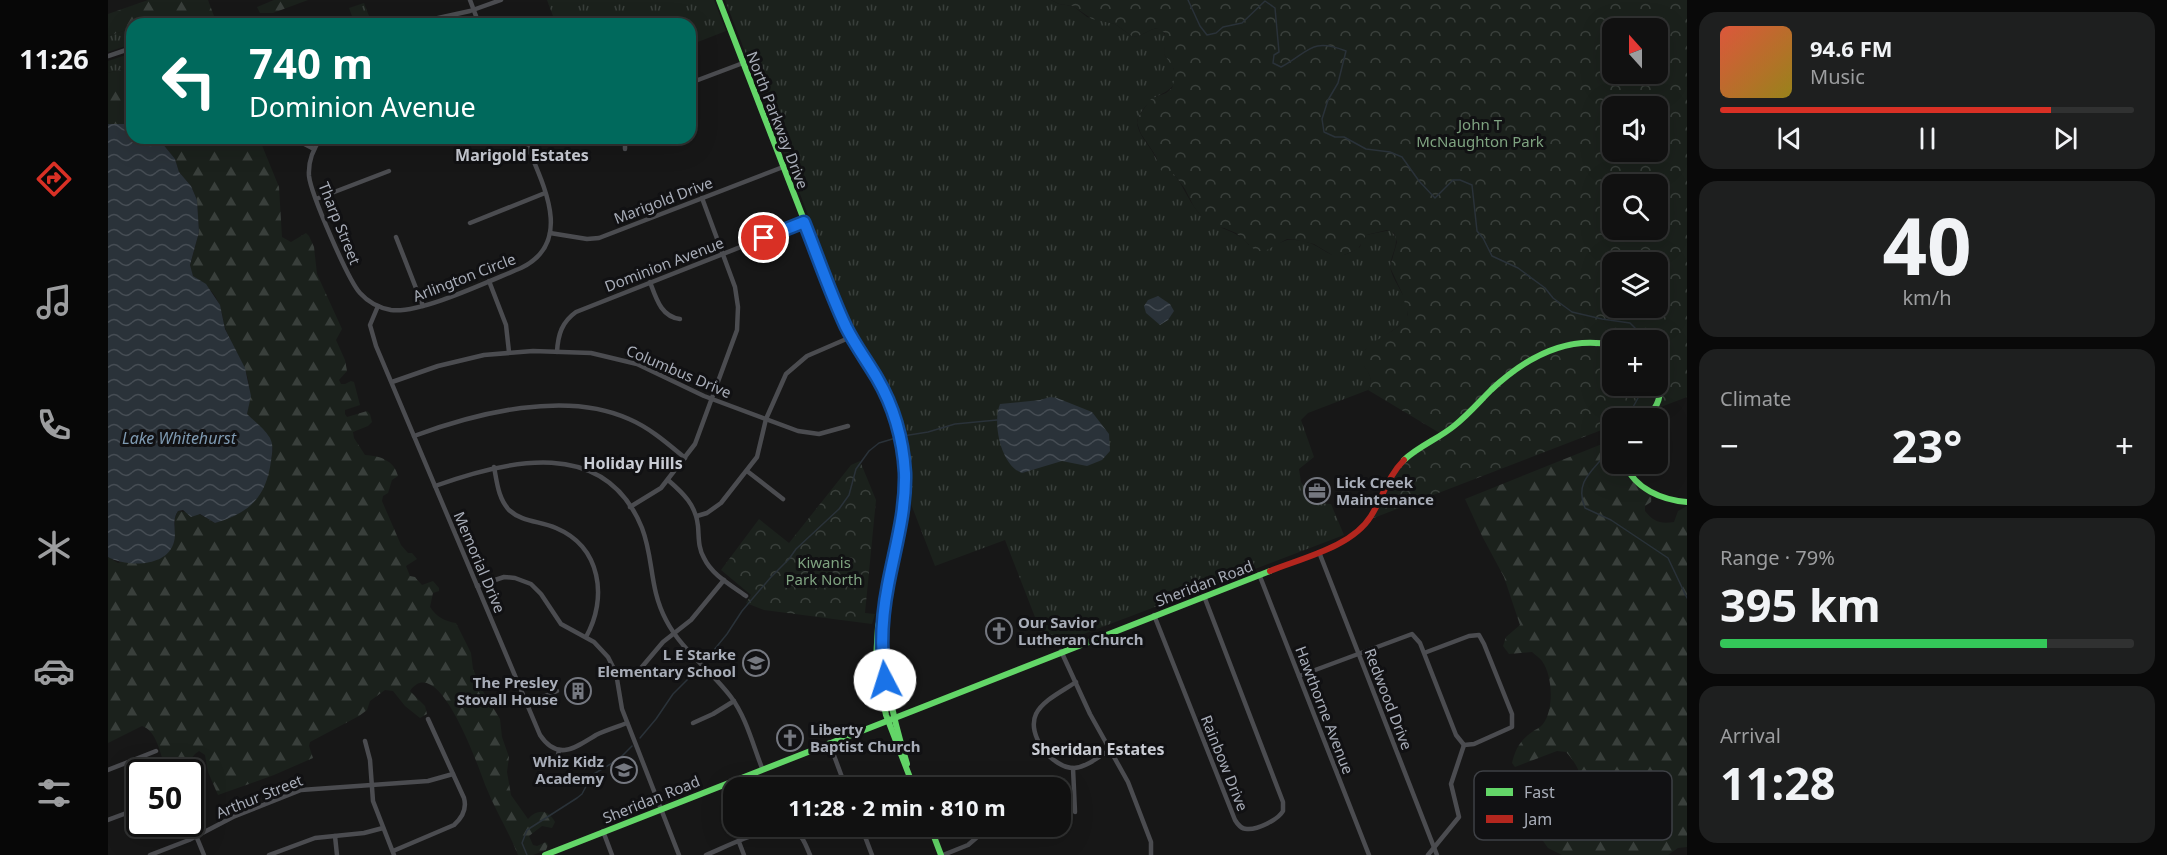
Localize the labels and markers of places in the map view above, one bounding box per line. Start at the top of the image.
pin [738,212,789,263]
place label: Lick Creek Maintenance [1336,472,1434,509]
office icon: Lick Creek Maintenance [1302,476,1332,506]
place label: Our Savior Lutheran Church [1018,612,1143,649]
church icon: Our Savior Lutheran Church [984,616,1014,646]
place label: L E Starke Elementary School [597,644,736,681]
school or university icon: L E Starke Elementary School [741,648,771,678]
place label: The Presley Stovall House [457,672,558,709]
building icon: The Presley Stovall House [563,676,593,706]
place label: Liberty Baptist Church [810,719,920,756]
church icon: Liberty Baptist Church [775,723,805,753]
place label: Whiz Kidz Academy [533,751,604,788]
school or university icon: Whiz Kidz Academy [609,755,639,785]

